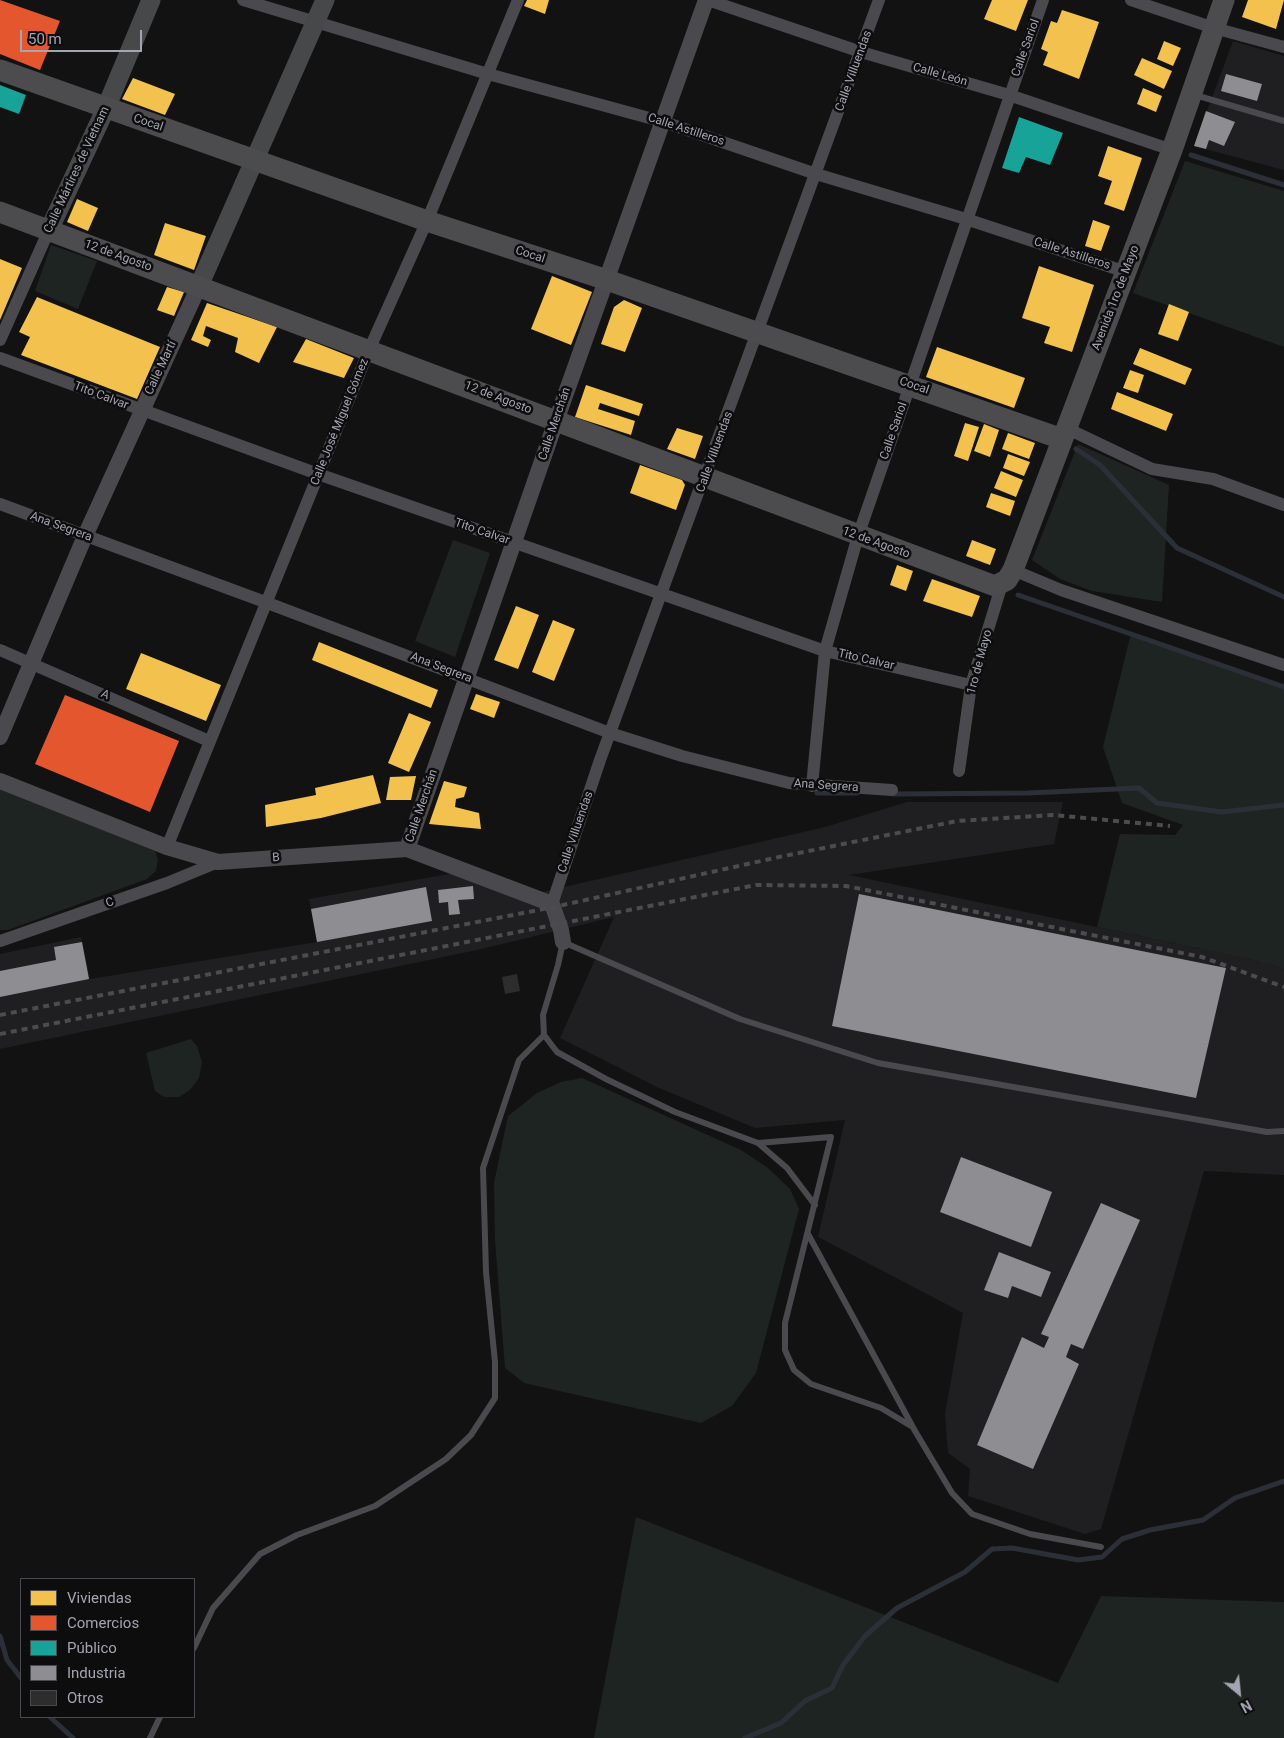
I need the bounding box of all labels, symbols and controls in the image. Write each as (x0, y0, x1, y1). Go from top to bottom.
street label: Calle Sariol (1009, 17, 1043, 79)
scale bar (22, 20, 145, 52)
street label: Calle Villuendas (833, 29, 875, 113)
text: 50 m (28, 30, 62, 48)
street label: Calle León (911, 60, 969, 90)
street label: Calle Mártires de Vietnam (41, 104, 113, 236)
street label: Cocal (131, 111, 165, 135)
street label: Calle Astilleros (646, 111, 726, 149)
street label: Calle Astilleros (1032, 235, 1112, 273)
street label: 12 de Agosto (82, 237, 154, 275)
street label: Cocal (513, 243, 547, 267)
street label: Avenida 1ro de Mayo (1089, 243, 1143, 353)
street label: Calle Martí (142, 339, 180, 397)
street label: Calle José Miguel Gómez (308, 357, 372, 487)
street label: Cocal (897, 374, 931, 398)
street label: Tito Calvar (72, 379, 130, 413)
street label: 12 de Agosto (462, 379, 534, 417)
street label: Calle Merchán (536, 386, 574, 462)
street label: Calle Sariol (877, 400, 911, 462)
street label: Calle Villuendas (694, 410, 736, 494)
street label: Ana Segrera (28, 509, 94, 545)
street label: Tito Calvar (453, 516, 511, 548)
street label: 12 de Agosto (840, 524, 912, 562)
street label: 1ro de Mayo (965, 628, 995, 696)
street label: Tito Calvar (836, 647, 896, 673)
street label: Ana Segrera (408, 650, 474, 686)
street label: A (98, 687, 112, 703)
street label: Calle Merchán (403, 768, 441, 844)
street label: Ana Segrera (793, 777, 859, 795)
street label: Calle Villuendas (555, 789, 597, 875)
street label: B (272, 851, 280, 865)
street label: C (104, 895, 116, 911)
legend (20, 1578, 195, 1718)
text: Viviendas (67, 1589, 132, 1607)
text: Comercios (67, 1614, 139, 1632)
text: Público (67, 1639, 117, 1657)
text: Industria (67, 1664, 126, 1682)
north arrow (1214, 1668, 1264, 1718)
text: Otros (67, 1689, 103, 1707)
text: N (1238, 1697, 1254, 1716)

